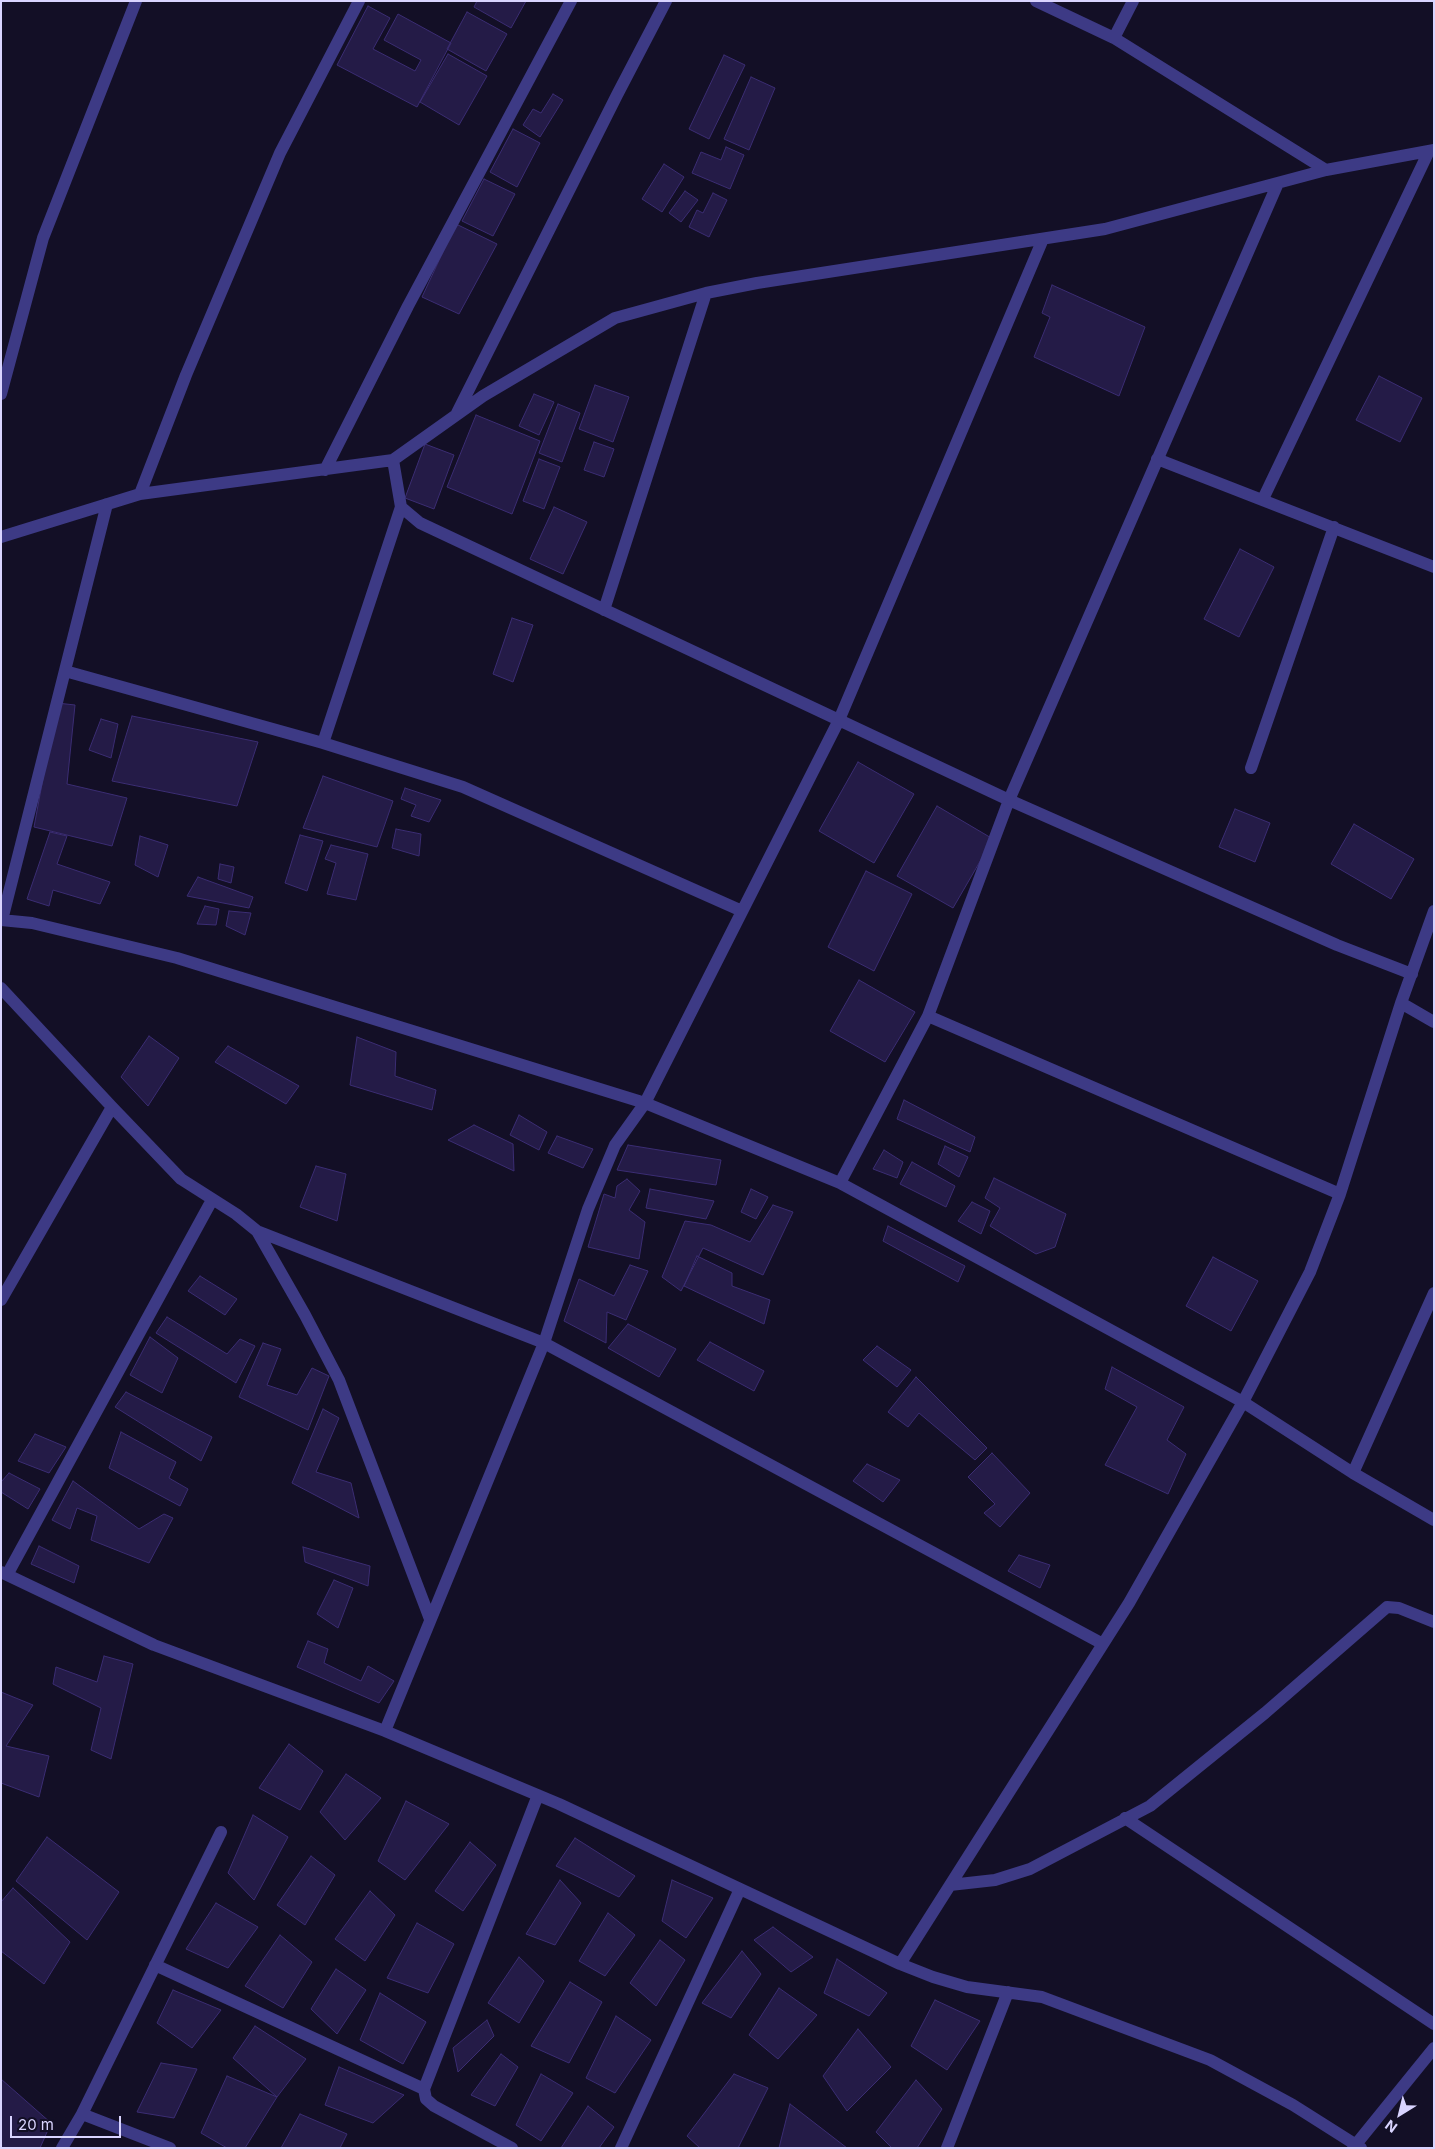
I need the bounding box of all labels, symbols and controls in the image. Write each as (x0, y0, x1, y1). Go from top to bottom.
north arrow (1375, 2089, 1425, 2139)
scale bar (12, 2106, 124, 2138)
text: 20 m (18, 2115, 54, 2134)
text: N (1382, 2117, 1400, 2137)

